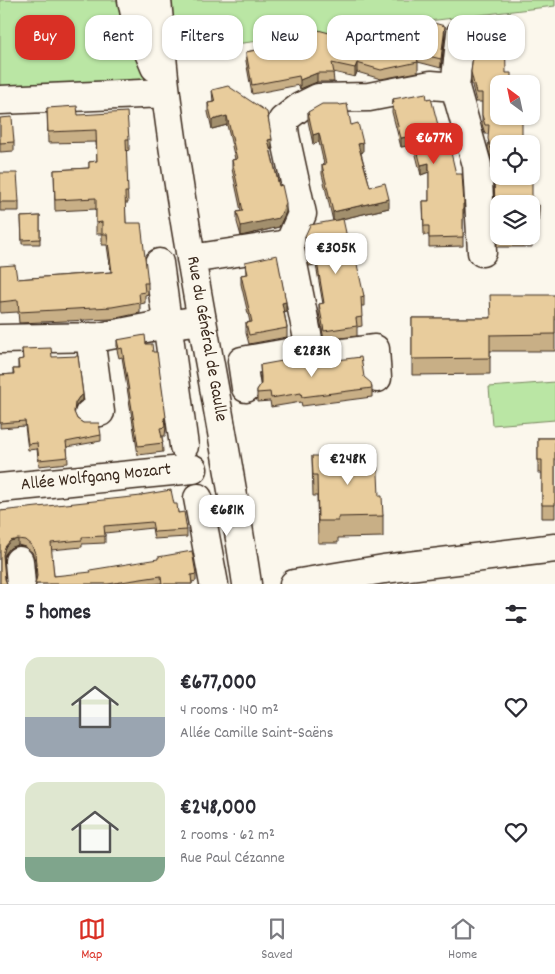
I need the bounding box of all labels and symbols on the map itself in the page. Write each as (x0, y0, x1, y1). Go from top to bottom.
north arrow (490, 75, 540, 125)
pin: €677K (399, 122, 469, 165)
pin: €305K (301, 232, 371, 275)
street label: Rue du Général de Gaulle (179, 254, 233, 424)
pin: €283K (277, 336, 347, 378)
pin: €248K (313, 444, 383, 486)
street label: Allée Wolfgang Mozart (20, 458, 173, 498)
pin: €681K (192, 494, 262, 537)

